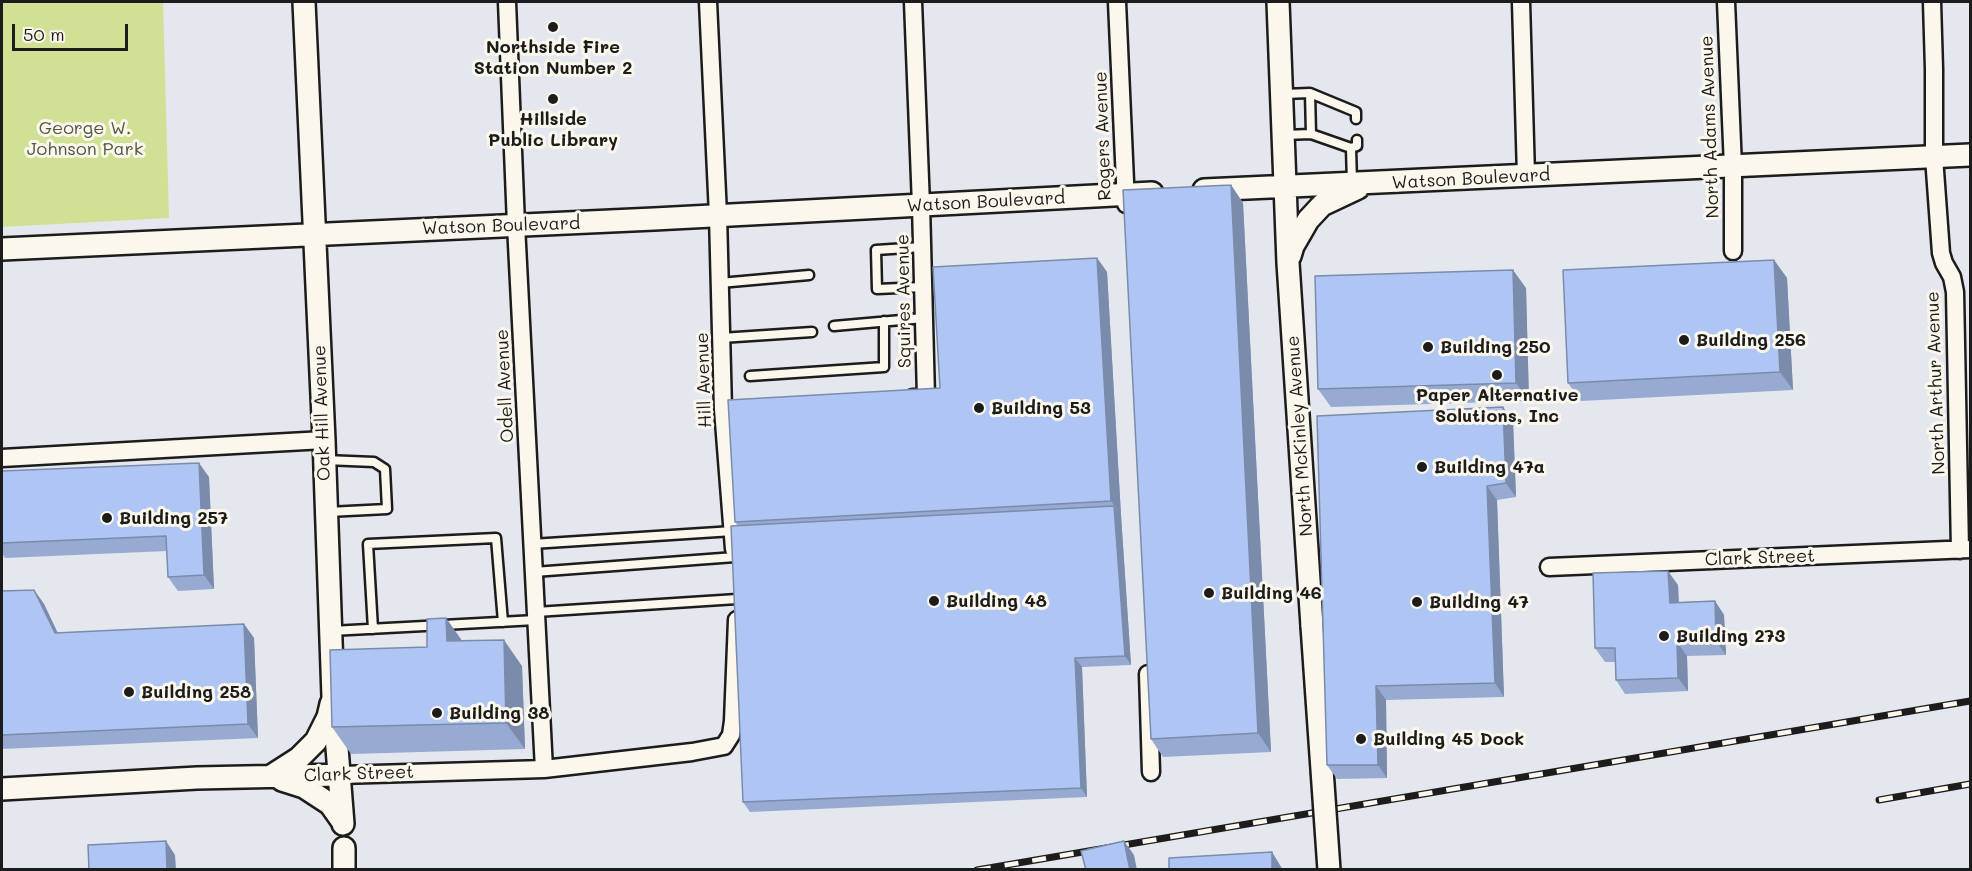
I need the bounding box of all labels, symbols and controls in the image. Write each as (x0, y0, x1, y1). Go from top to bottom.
scale bar (15, 12, 130, 50)
marker: Northside Fire Station Number 2 (546, 20, 560, 34)
text: 50 m (23, 22, 65, 46)
street label: North Adams Avenue (1696, 35, 1724, 219)
place label: Northside Fire Station Number 2 (474, 36, 632, 78)
street label: Rogers Avenue (1090, 71, 1116, 201)
marker: Hillside Public Library (546, 92, 560, 106)
place label: Hillside Public Library (488, 108, 618, 150)
park label: George W. Johnson Park (27, 117, 143, 160)
street label: Watson Boulevard (1391, 164, 1551, 194)
street label: Watson Boulevard (906, 187, 1066, 217)
street label: Watson Boulevard (421, 212, 581, 240)
street label: Squires Avenue (892, 234, 916, 368)
street label: North Arthur Avenue (1922, 291, 1950, 475)
street label: Odell Avenue (491, 329, 519, 443)
place label: Building 256 (1696, 329, 1806, 351)
street label: Hill Avenue (692, 332, 716, 428)
marker: Building 256 (1677, 333, 1691, 347)
street label: North McKinley Avenue (1282, 335, 1318, 537)
place label: Building 250 (1440, 336, 1551, 358)
marker: Building 250 (1421, 340, 1435, 354)
street label: Oak Hill Avenue (309, 345, 335, 481)
marker: Paper Alternative Solutions, Inc (1490, 368, 1504, 382)
place label: Paper Alternative Solutions, Inc (1416, 384, 1578, 426)
place label: Building 53 (991, 397, 1091, 419)
marker: Building 53 (972, 401, 986, 415)
place label: Building 47a (1434, 456, 1545, 478)
marker: Building 47a (1415, 460, 1429, 474)
place label: Building 257 (119, 507, 228, 529)
marker: Building 257 (100, 511, 114, 525)
street label: Clark Street (1705, 545, 1815, 571)
place label: Building 46 (1221, 582, 1322, 604)
marker: Building 46 (1202, 586, 1216, 600)
place label: Building 48 (946, 590, 1047, 612)
place label: Building 47 (1429, 591, 1529, 613)
marker: Building 48 (927, 594, 941, 608)
marker: Building 47 (1410, 595, 1424, 609)
place label: Building 273 (1676, 625, 1785, 647)
marker: Building 273 (1657, 629, 1671, 643)
place label: Building 258 (141, 681, 251, 703)
marker: Building 258 (122, 685, 136, 699)
place label: Building 38 (449, 702, 549, 724)
marker: Building 38 (430, 706, 444, 720)
place label: Building 45 Dock (1373, 728, 1524, 750)
marker: Building 45 Dock (1354, 732, 1368, 746)
street label: Clark Street (304, 761, 414, 787)

